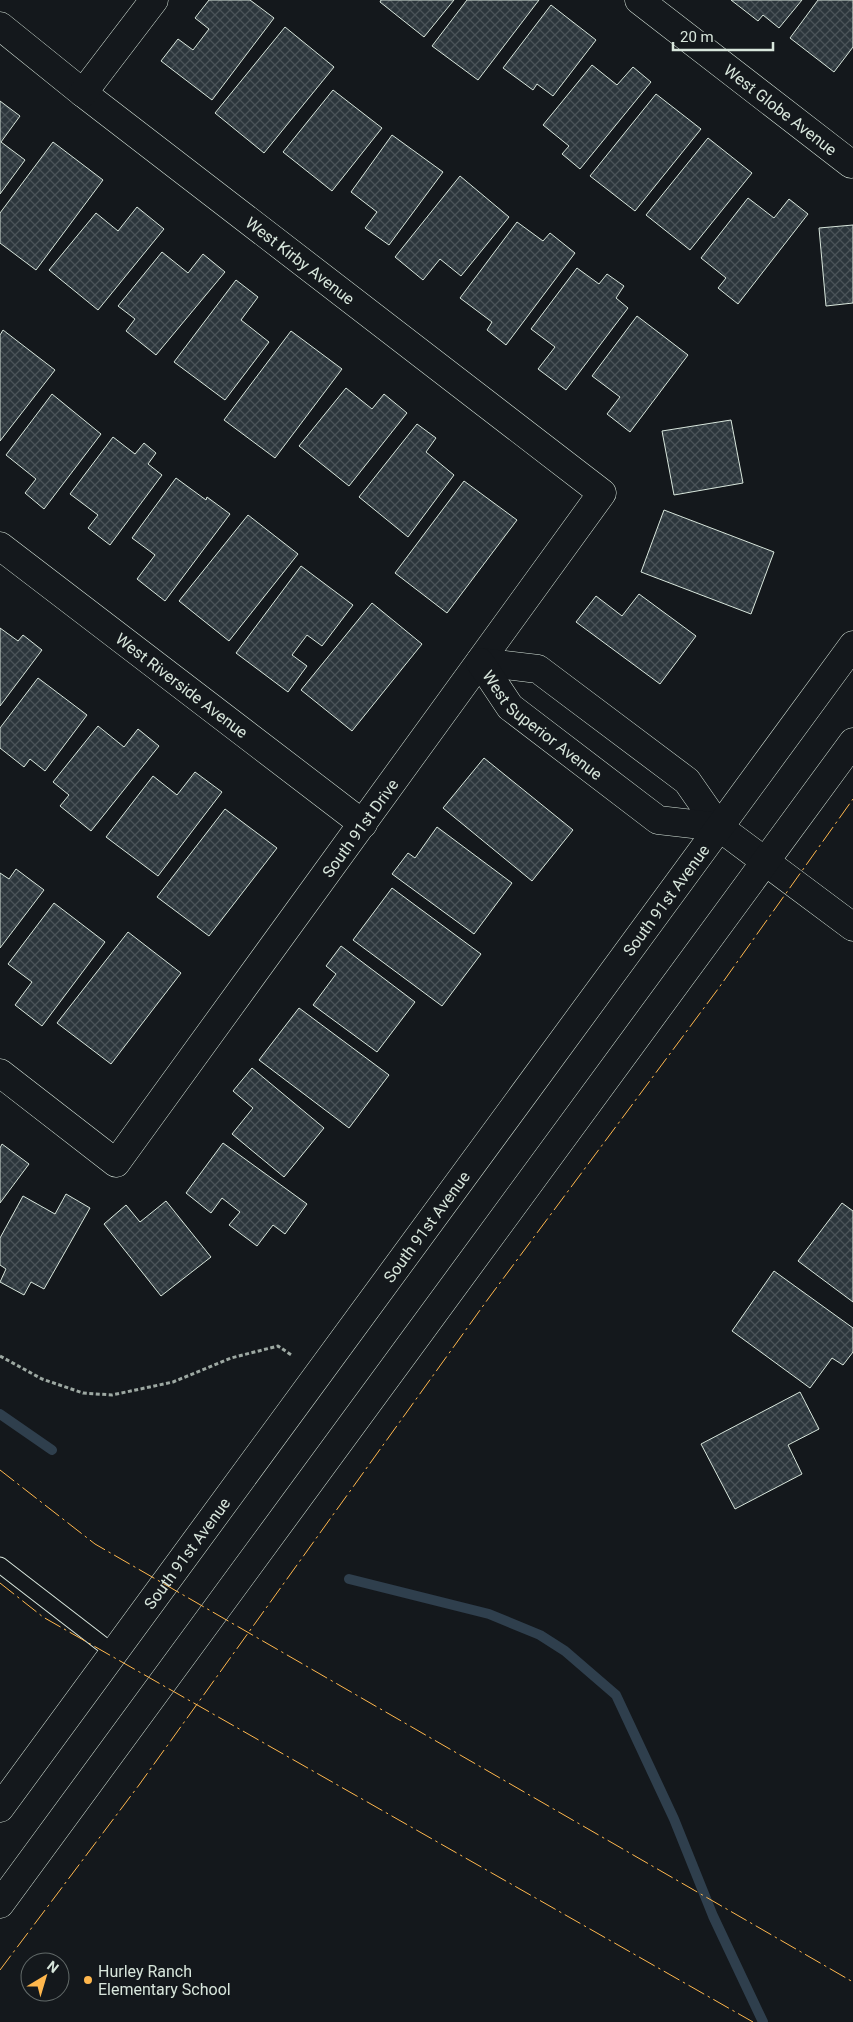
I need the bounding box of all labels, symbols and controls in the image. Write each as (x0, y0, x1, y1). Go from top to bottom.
scale bar (673, 20, 773, 52)
text: 20 m (680, 28, 714, 46)
street label: West Globe Avenue (720, 60, 841, 160)
street label: West Kirby Avenue (242, 213, 358, 309)
street label: West Riverside Avenue (112, 629, 251, 742)
street label: West Superior Avenue (478, 667, 606, 784)
street label: South 91st Drive (318, 775, 402, 881)
street label: South 91st Avenue (619, 841, 713, 960)
street label: South 91st Avenue (380, 1168, 474, 1286)
street label: South 91st Avenue (140, 1494, 234, 1613)
north arrow (20, 1952, 70, 2002)
text: N (44, 1957, 62, 1976)
place label: Hurley Ranch Elementary School (98, 1962, 231, 1999)
marker: Hurley Ranch Elementary School (82, 1974, 94, 1986)

